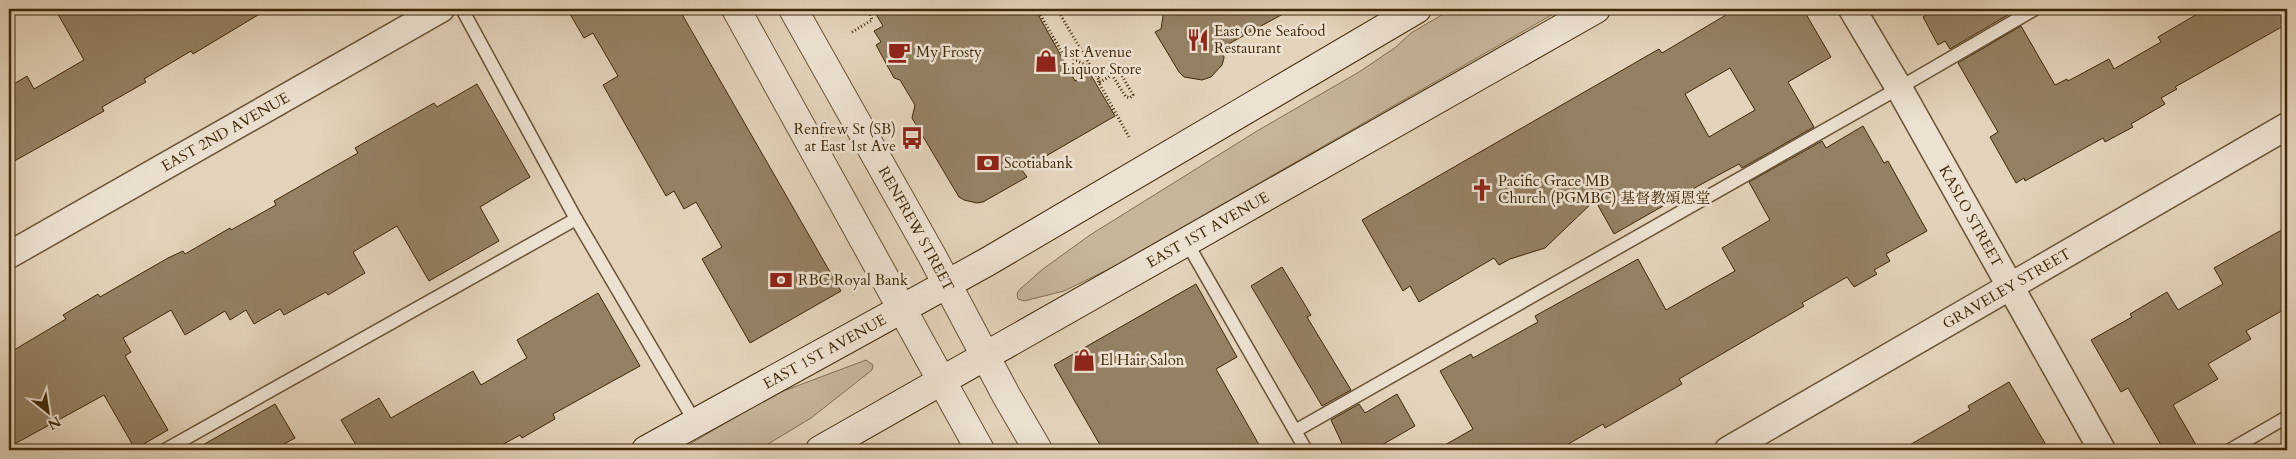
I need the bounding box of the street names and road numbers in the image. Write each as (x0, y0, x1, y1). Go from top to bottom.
street label: EAST 2ND AVENUE (158, 87, 293, 176)
street label: KASLO STREET (1934, 162, 2008, 271)
street label: RENFREW STREET (874, 163, 959, 295)
street label: EAST 1ST AVENUE (1143, 187, 1273, 272)
street label: GRAVELEY STREET (1939, 243, 2074, 334)
street label: EAST 1ST AVENUE (759, 309, 890, 394)

